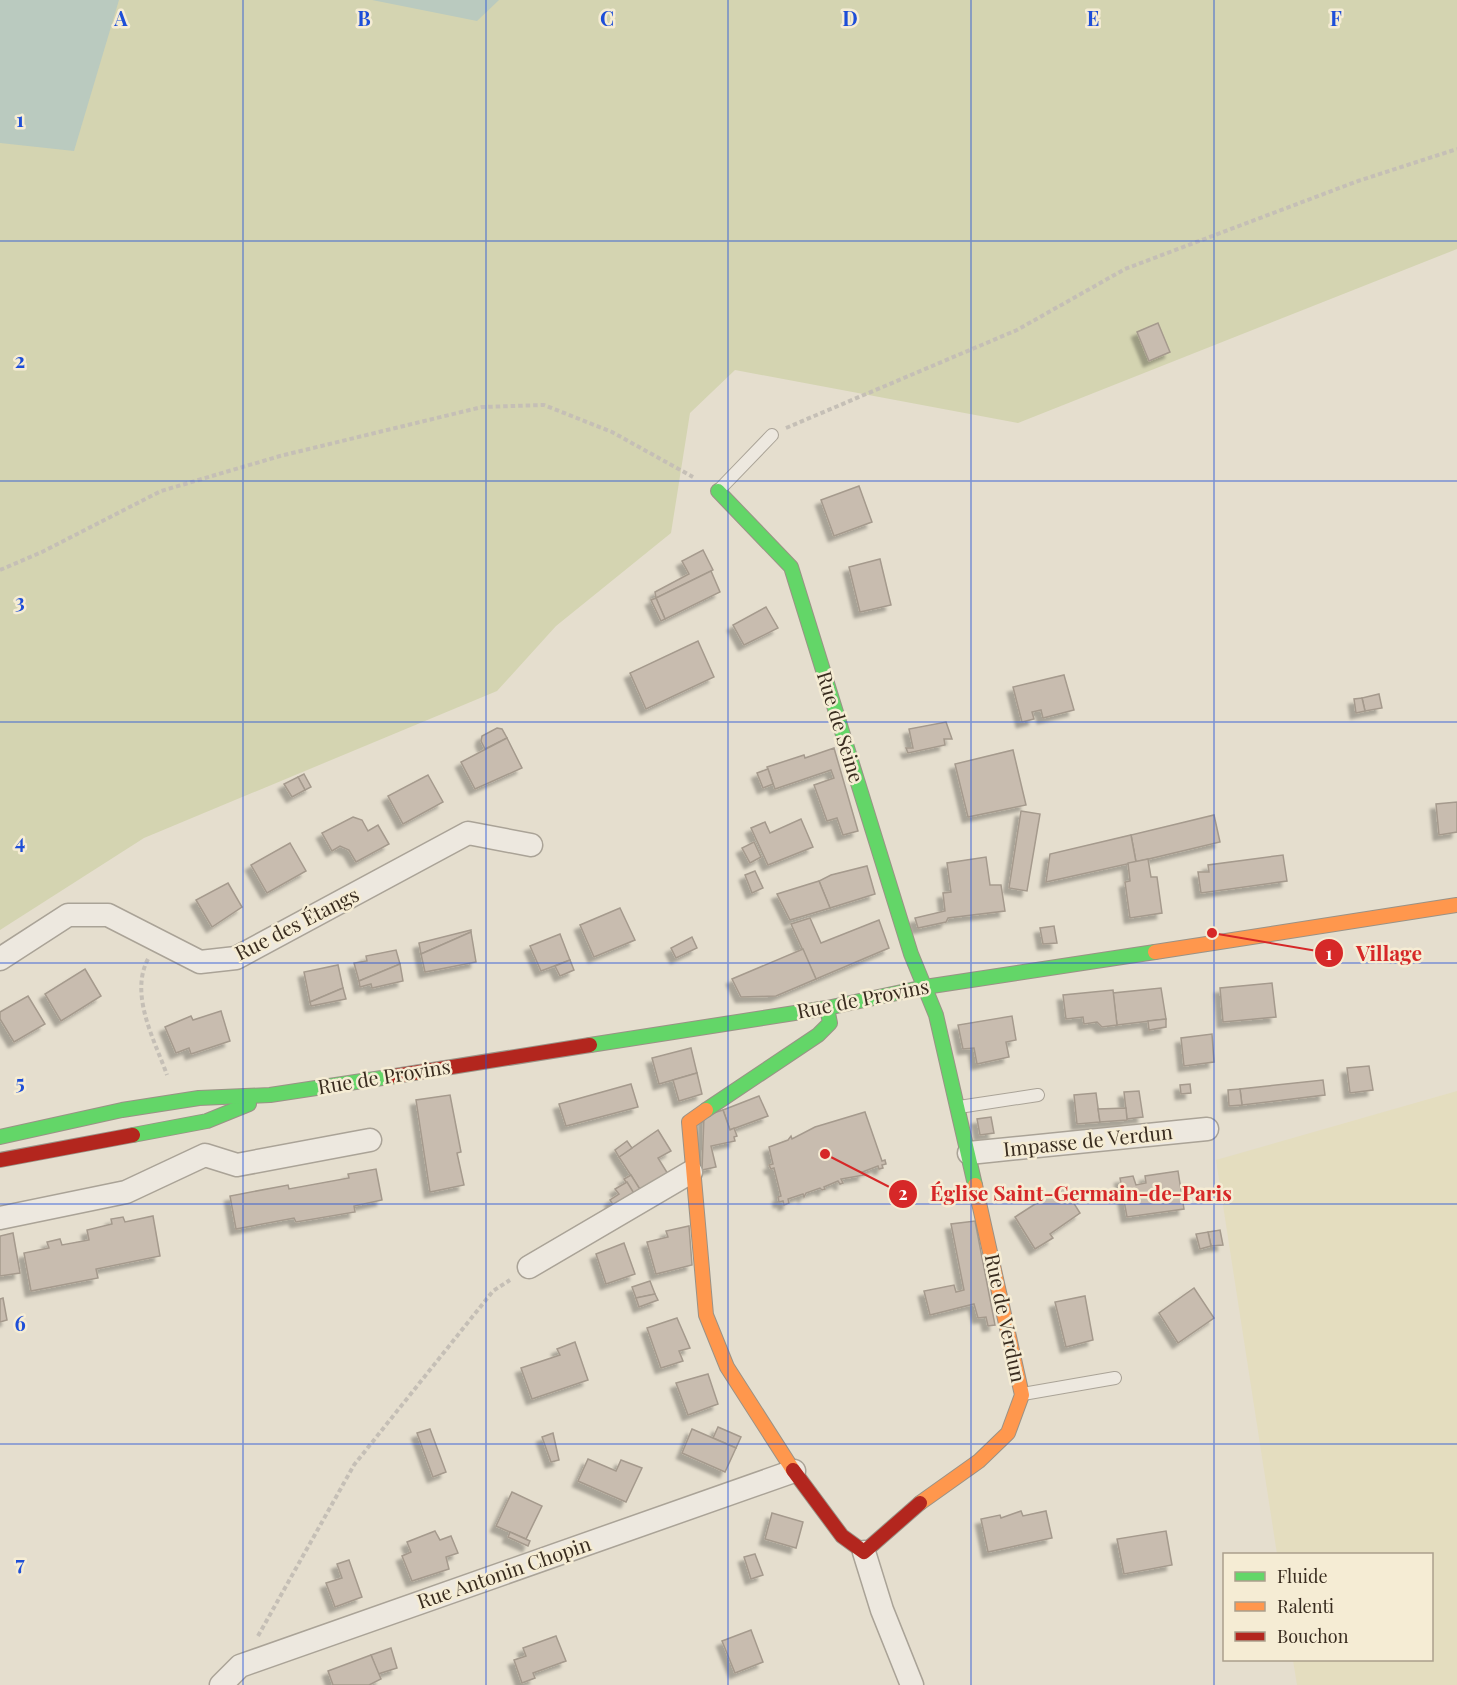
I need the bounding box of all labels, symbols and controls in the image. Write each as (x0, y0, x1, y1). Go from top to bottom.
text: A (113, 4, 128, 31)
text: B (357, 4, 371, 31)
text: C (600, 4, 614, 31)
text: D (842, 4, 858, 31)
text: E (1087, 4, 1099, 31)
text: F (1330, 4, 1342, 31)
text: 1 (16, 105, 24, 132)
text: 2 (15, 346, 25, 373)
text: 3 (15, 587, 25, 614)
street label: Rue de Seine (812, 668, 871, 786)
text: 4 (15, 827, 25, 854)
street label: Rue des Étangs (230, 880, 363, 965)
callout: Village (1314, 934, 1434, 973)
text: Village (1355, 938, 1422, 966)
text: 1 (1326, 941, 1333, 965)
street label: Rue de Provins (794, 971, 931, 1024)
street label: Rue de Provins (316, 1052, 452, 1099)
text: 5 (15, 1068, 25, 1095)
street label: Impasse de Verdun (1002, 1117, 1174, 1162)
callout: Église Saint-Germain-de-Paris (888, 1174, 1244, 1213)
text: Église Saint-Germain-de-Paris (930, 1178, 1232, 1206)
text: 2 (898, 1181, 908, 1205)
street label: Rue de Verdun (980, 1251, 1033, 1385)
text: 6 (14, 1309, 26, 1336)
street label: Rue Antonin Chopin (413, 1529, 594, 1614)
text: 7 (15, 1549, 25, 1576)
legend (1223, 1553, 1433, 1661)
text: Fluide (1277, 1564, 1328, 1588)
text: Ralenti (1277, 1594, 1334, 1618)
text: Bouchon (1277, 1624, 1349, 1648)

